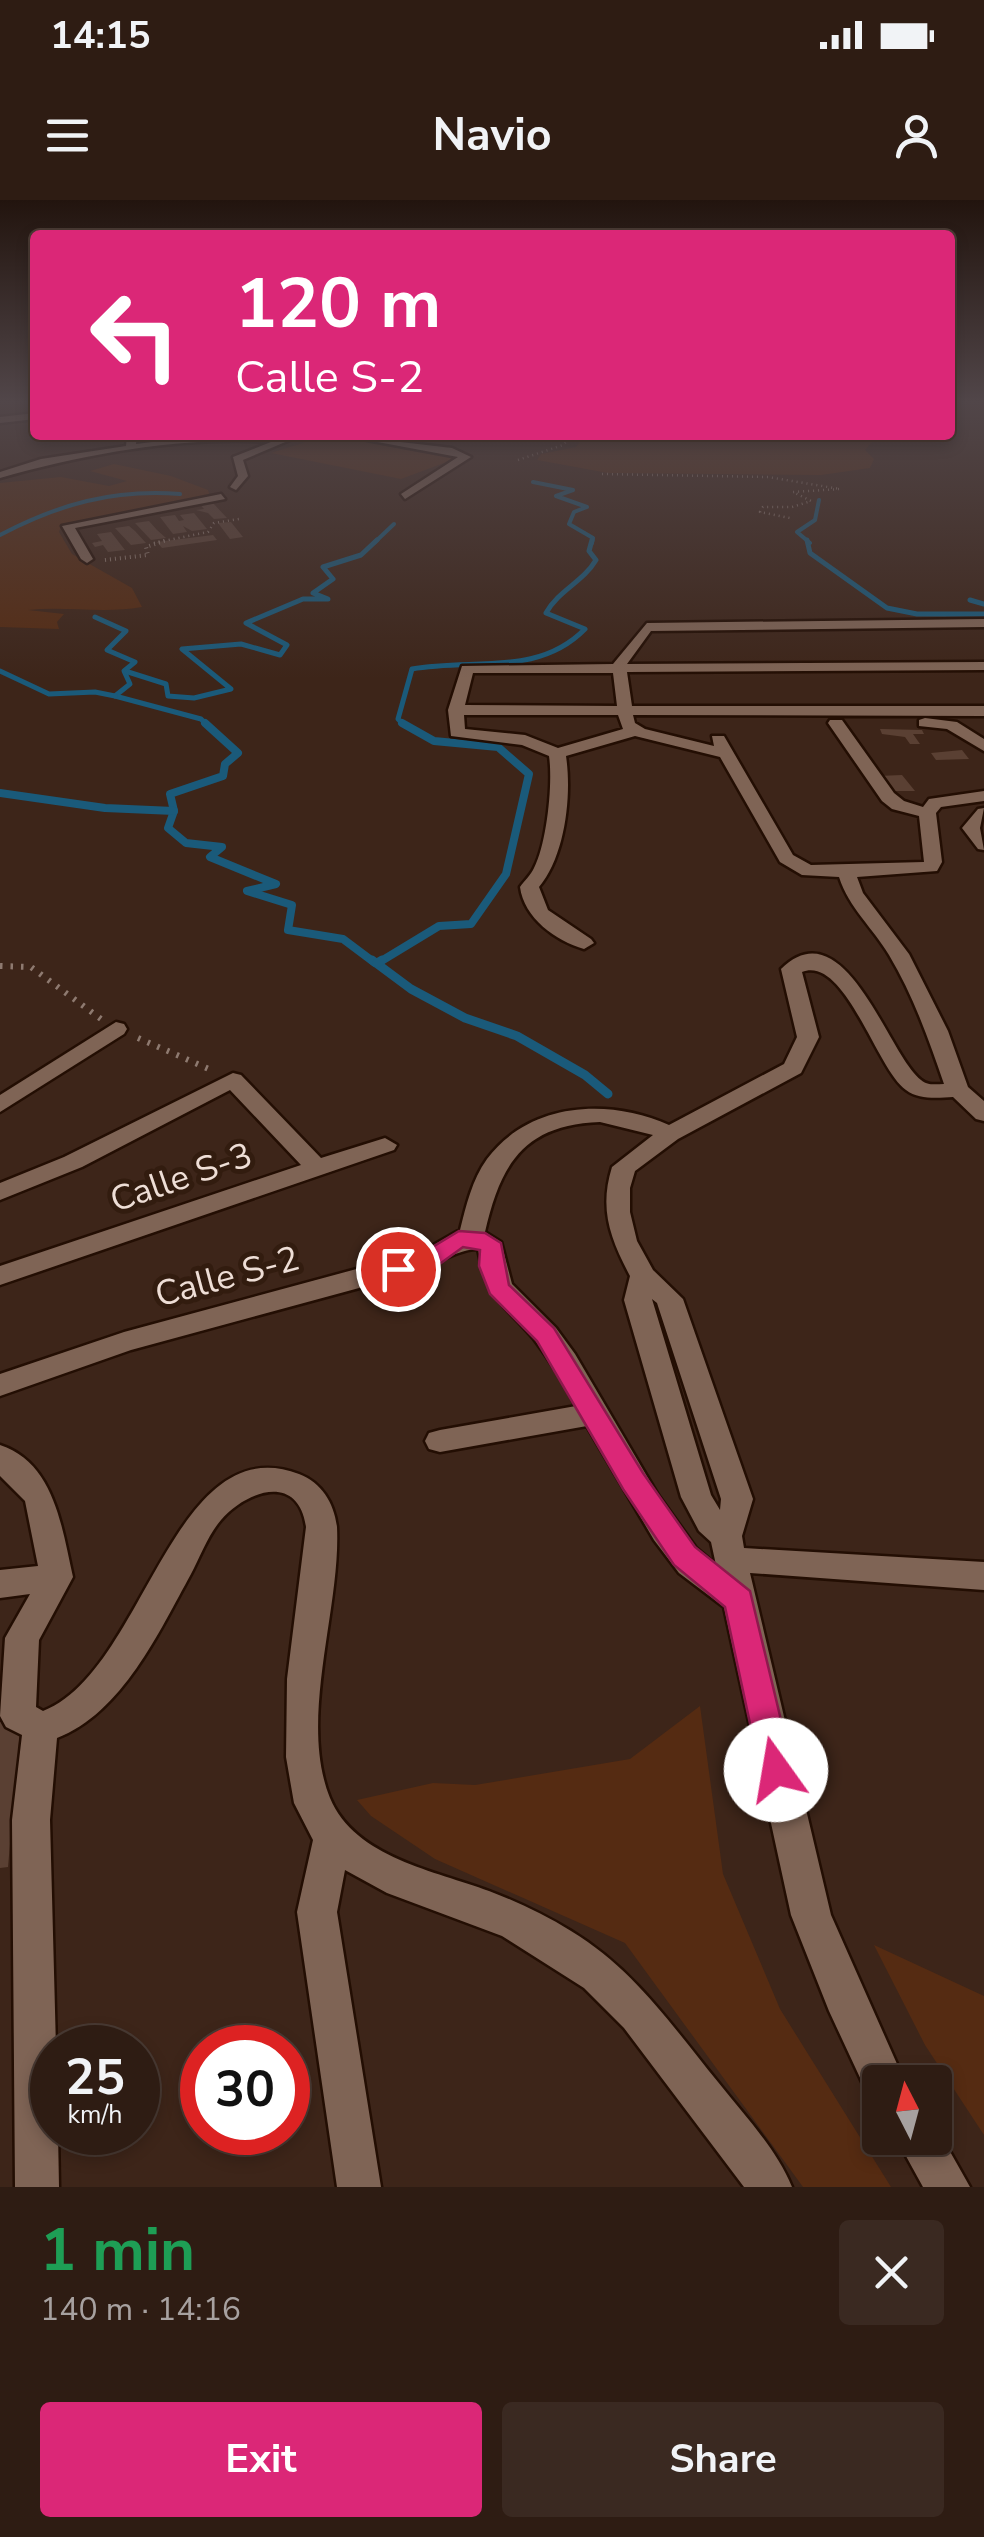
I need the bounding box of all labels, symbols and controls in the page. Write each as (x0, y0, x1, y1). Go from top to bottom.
text: 14:15 (50, 10, 151, 61)
text: Navio (432, 105, 552, 166)
icon: menu (40, 108, 95, 163)
icon: person (889, 108, 944, 163)
text: 120 m (235, 256, 441, 352)
icon: left (70, 270, 200, 400)
text: Calle S-2 (235, 347, 424, 408)
street label: Calle S-3 (104, 1131, 258, 1224)
pin (356, 1227, 441, 1312)
street label: Calle S-2 (150, 1235, 304, 1318)
icon: arrive (371, 1242, 426, 1297)
position arrow (724, 1718, 828, 1822)
speed limit sign: 30 (180, 2025, 310, 2155)
text: 25 (65, 2043, 125, 2112)
north arrow (862, 2065, 952, 2155)
map controls (862, 2065, 952, 2155)
text: km/h (67, 2098, 123, 2132)
text: 1 min (40, 2209, 195, 2291)
button: close (839, 2220, 944, 2325)
text: 140 m · 14:16 (40, 2288, 241, 2331)
button: Exit (40, 2402, 482, 2517)
button: Share (502, 2402, 944, 2517)

